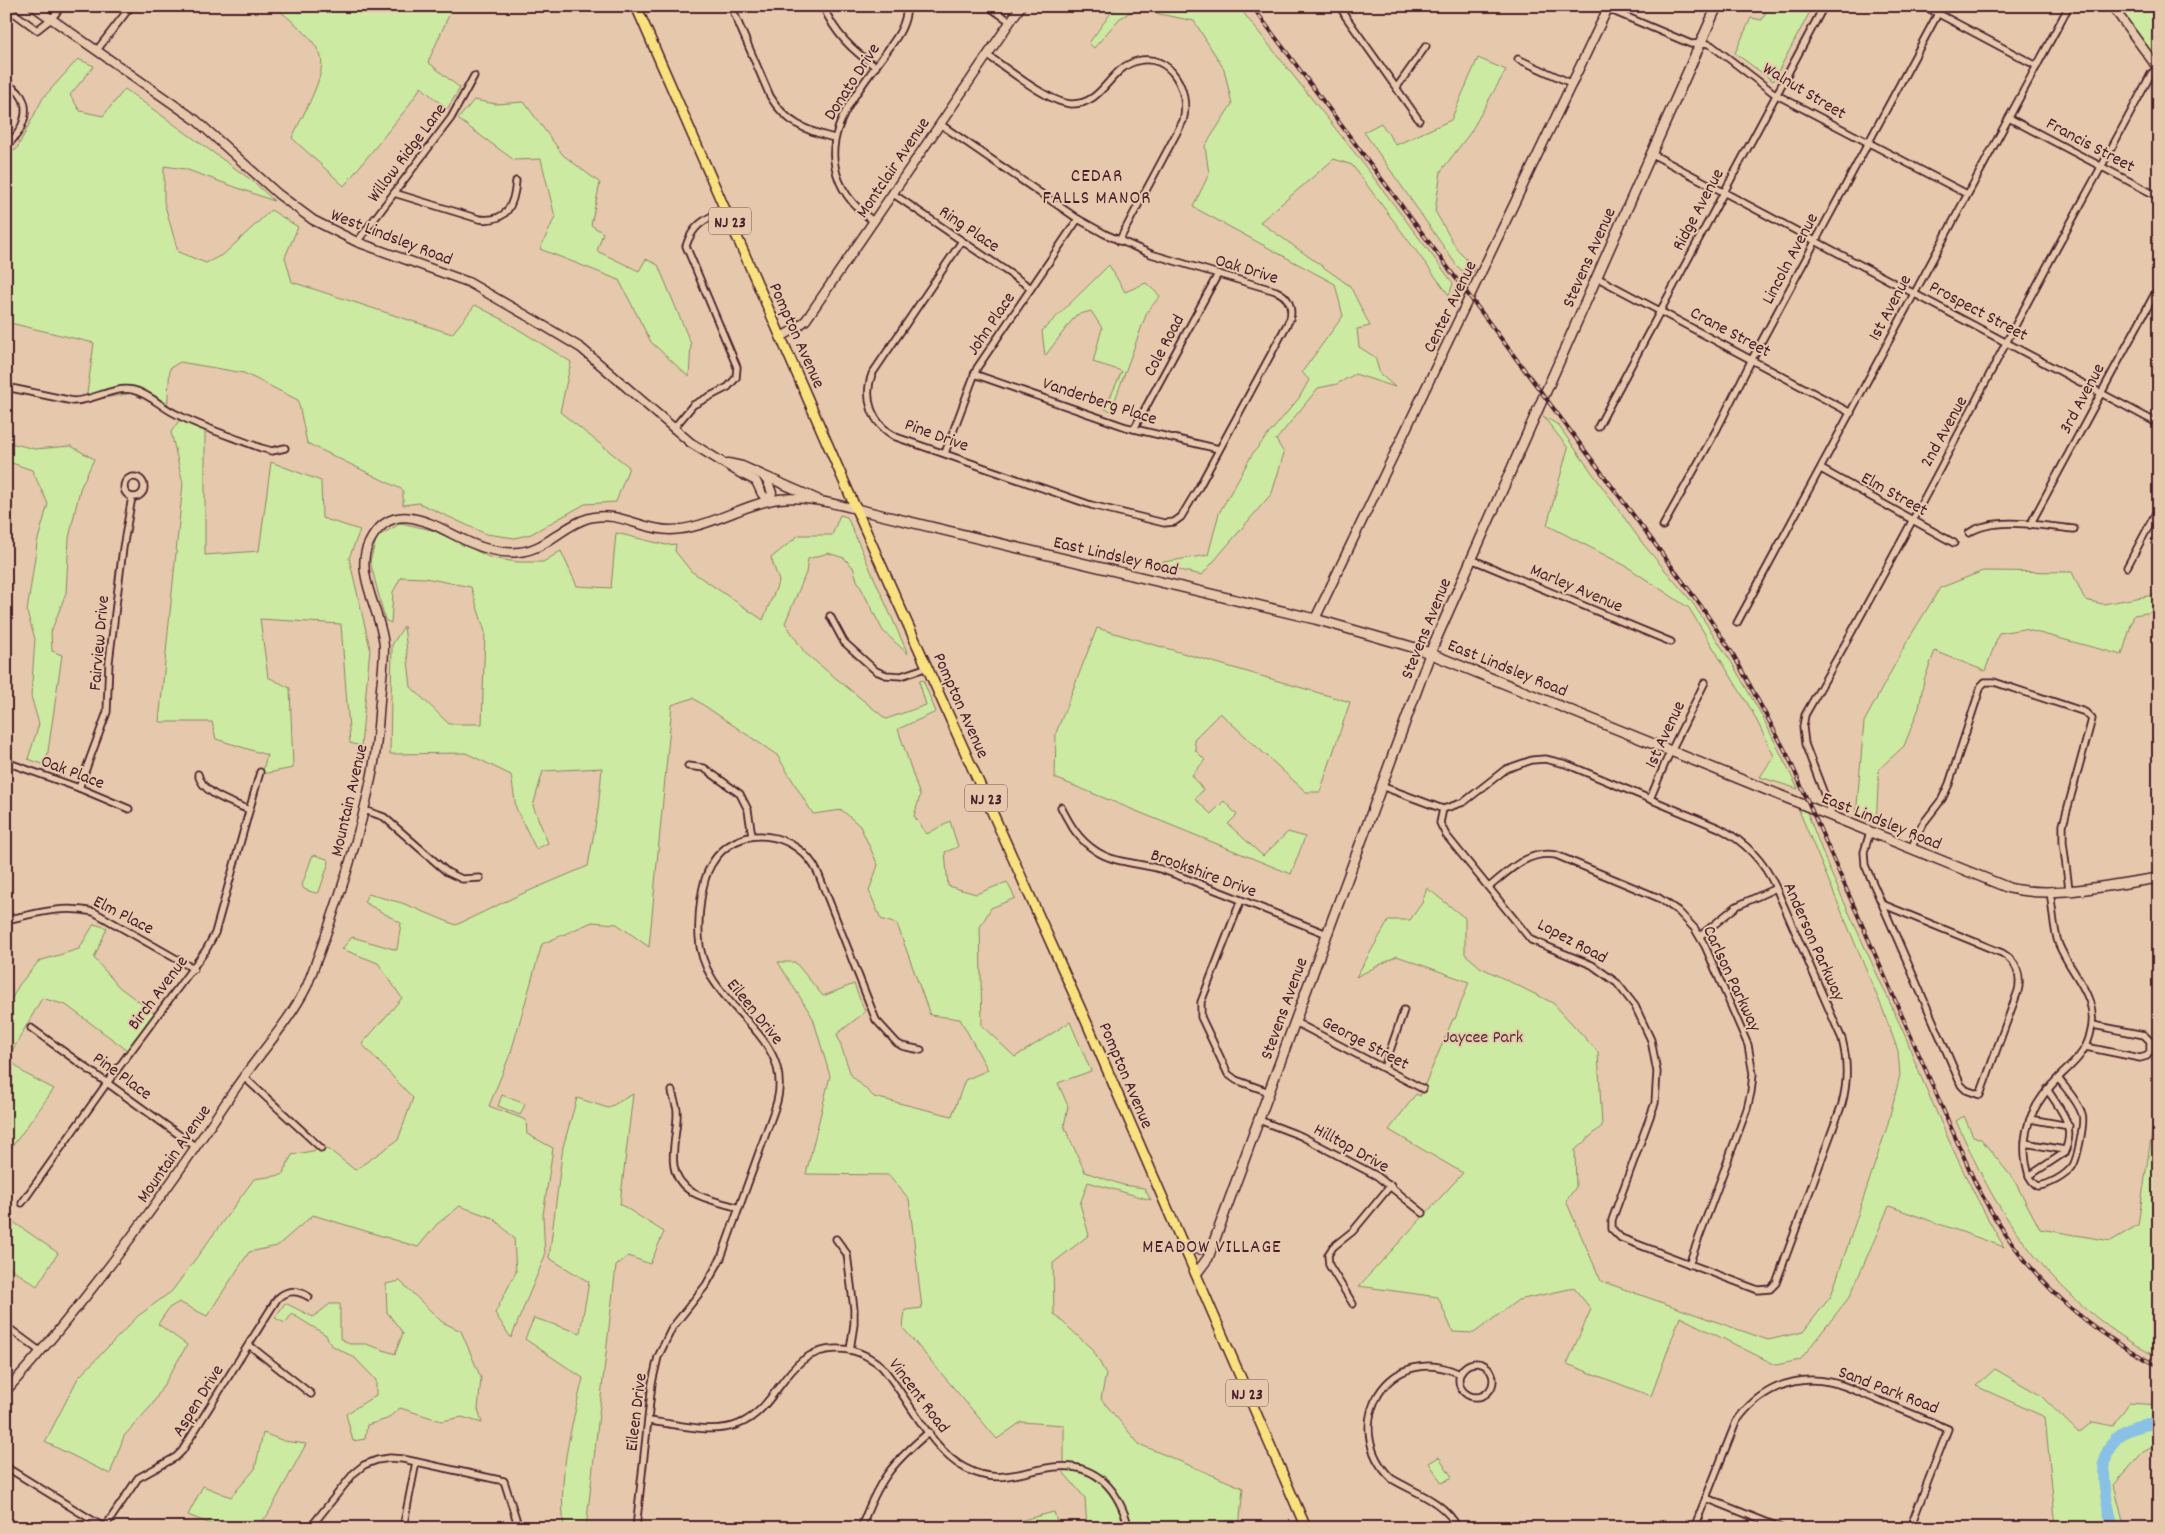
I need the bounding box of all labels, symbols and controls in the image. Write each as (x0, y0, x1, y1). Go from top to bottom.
street label: Donato Drive (819, 39, 887, 126)
street label: Walnut Street (1757, 57, 1851, 127)
street label: Willow Ridge Lane (362, 99, 454, 208)
street label: Francis Street (2041, 112, 2139, 180)
street label: Montclair Avenue (851, 113, 937, 224)
district label: CEDAR FALLS MANOR (1042, 164, 1152, 213)
street label: Ridge Avenue (1667, 165, 1731, 256)
street label: Ring Place (933, 201, 1004, 260)
street label: West Lindsley Road (326, 204, 456, 273)
street label: Stevens Avenue (1557, 204, 1624, 312)
road number: NJ 23 (709, 208, 751, 235)
street label: Lincoln Avenue (1757, 209, 1826, 309)
street label: Oak Drive (1212, 249, 1281, 292)
street label: Center Avenue (1418, 257, 1484, 357)
street label: 1st Avenue (1863, 271, 1919, 346)
street label: Prospect Street (1924, 276, 2032, 349)
street label: Pompton Avenue (761, 279, 830, 393)
street label: John Place (962, 288, 1022, 361)
street label: Crane Street (1685, 301, 1775, 365)
street label: Cole Road (1138, 311, 1192, 382)
street label: 3rd Avenue (2054, 359, 2112, 439)
street label: Vanderberg Place (1039, 372, 1160, 433)
street label: 2nd Avenue (1915, 392, 1975, 472)
street label: Pine Drive (901, 413, 972, 459)
street label: Elm Street (1856, 467, 1932, 524)
street label: East Lindsley Road (1051, 531, 1180, 584)
street label: Marley Avenue (1526, 559, 1626, 620)
street label: Stevens Avenue (1396, 574, 1459, 683)
street label: Fairview Drive (84, 594, 117, 692)
street label: East Lindsley Road (1443, 634, 1571, 705)
street label: Pompton Avenue (925, 649, 994, 763)
street label: 1st Avenue (1640, 697, 1693, 773)
street label: Mountain Avenue (325, 742, 376, 859)
street label: Oak Place (37, 750, 108, 797)
road number: NJ 23 (965, 784, 1007, 811)
street label: East Lindsley Road (1817, 787, 1945, 858)
street label: Brookshire Drive (1147, 844, 1260, 905)
street label: Anderson Parkway (1775, 879, 1850, 1006)
street label: Elm Place (88, 890, 158, 942)
street label: Lopez Road (1532, 913, 1611, 971)
street label: Carlson Parkway (1695, 922, 1767, 1037)
street label: Birch Avenue (123, 951, 195, 1036)
street label: Stevens Avenue (1255, 954, 1315, 1063)
street label: Eileen Drive (720, 974, 789, 1051)
street label: George Street (1317, 1011, 1413, 1078)
street label: Pompton Avenue (1091, 1019, 1158, 1133)
park label: Jaycee Park (1443, 1026, 1523, 1051)
street label: Pine Place (87, 1047, 156, 1107)
street label: Mountain Avenue (132, 1100, 218, 1209)
street label: Hilltop Drive (1308, 1118, 1393, 1180)
district label: MEADOW VILLAGE (1142, 1235, 1282, 1262)
street label: Vincent Road (881, 1354, 955, 1439)
street label: Aspen Drive (167, 1360, 231, 1442)
street label: Sand Park Road (1834, 1361, 1942, 1422)
street label: Eileen Drive (620, 1372, 655, 1453)
road number: NJ 23 (1226, 1380, 1268, 1406)

